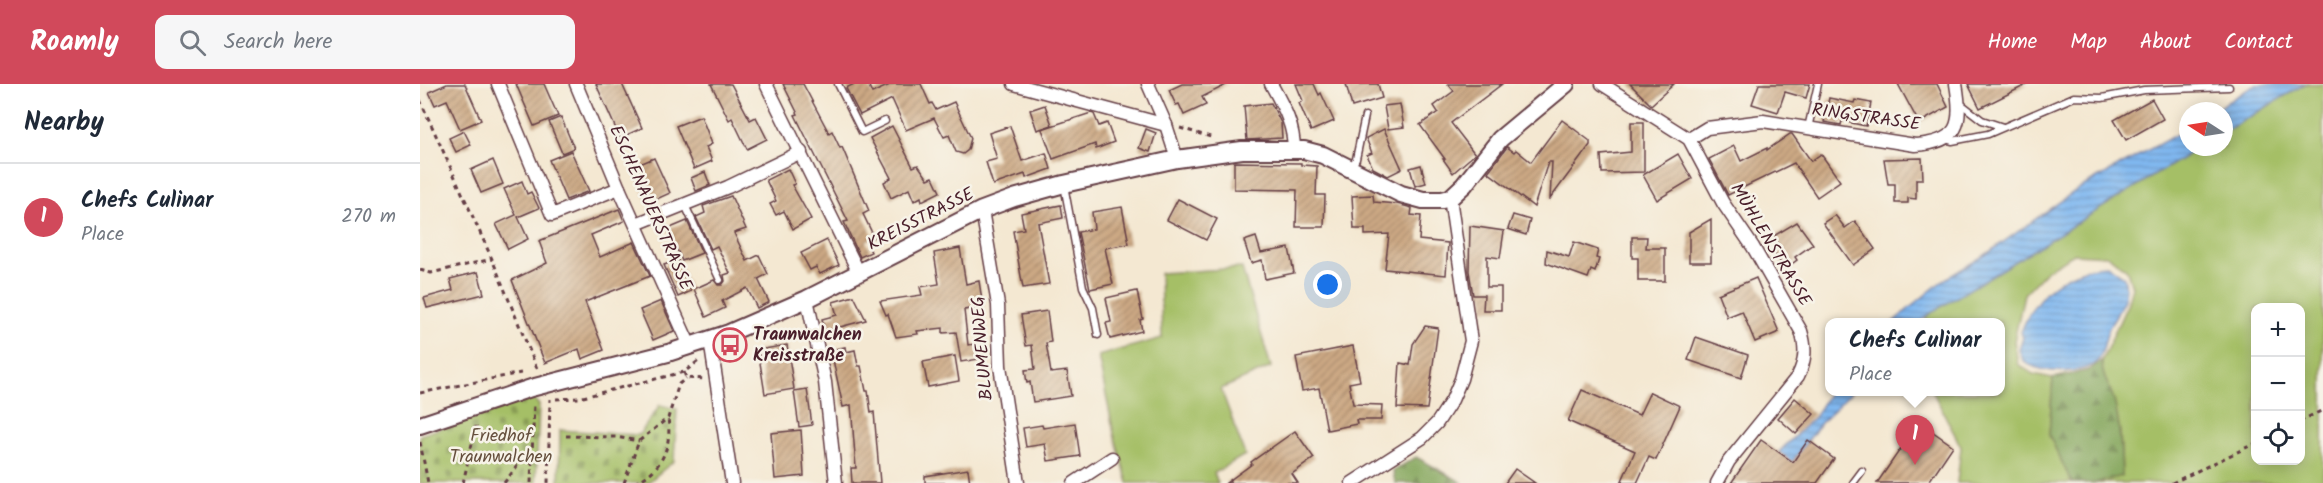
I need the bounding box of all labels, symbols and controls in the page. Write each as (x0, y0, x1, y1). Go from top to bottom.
search box (155, 15, 575, 69)
text: Roamly (30, 20, 119, 65)
text: Search here (224, 25, 332, 60)
icon: search (176, 26, 209, 59)
text: Home (1988, 26, 2037, 59)
text: Map (2070, 26, 2107, 59)
text: About (2140, 26, 2191, 59)
text: Contact (2224, 26, 2293, 59)
street label: RINGSTRASSE (1810, 96, 1923, 140)
text: Nearby (24, 102, 104, 144)
north arrow (2179, 102, 2233, 156)
street label: ESCHENAUERSTRASSE (600, 120, 700, 296)
street label: MÜHLENSTRASSE (1722, 178, 1819, 313)
street label: KREISSTRASSE (862, 180, 980, 260)
text: Chefs Culinar (81, 184, 213, 219)
text: 1 (40, 201, 47, 233)
text: 270 m (341, 201, 396, 233)
text: Place (81, 219, 124, 251)
your location (1313, 270, 1342, 299)
street label: BLUMENWEG (964, 295, 1002, 401)
map controls (2251, 303, 2305, 465)
button: + (2251, 303, 2305, 357)
popup (1825, 318, 2005, 396)
place label: Traunwalchen Kreisstraße (753, 321, 862, 371)
text: Chefs Culinar (1849, 324, 1981, 359)
bus stop icon: Traunwalchen Kreisstraße (712, 327, 748, 363)
button: − (2251, 357, 2305, 411)
text: Place (1849, 359, 1892, 391)
button: locate (2251, 411, 2305, 465)
pin: 1 (1896, 416, 1934, 465)
park label: Friedhof Traunwalchen (450, 422, 552, 472)

